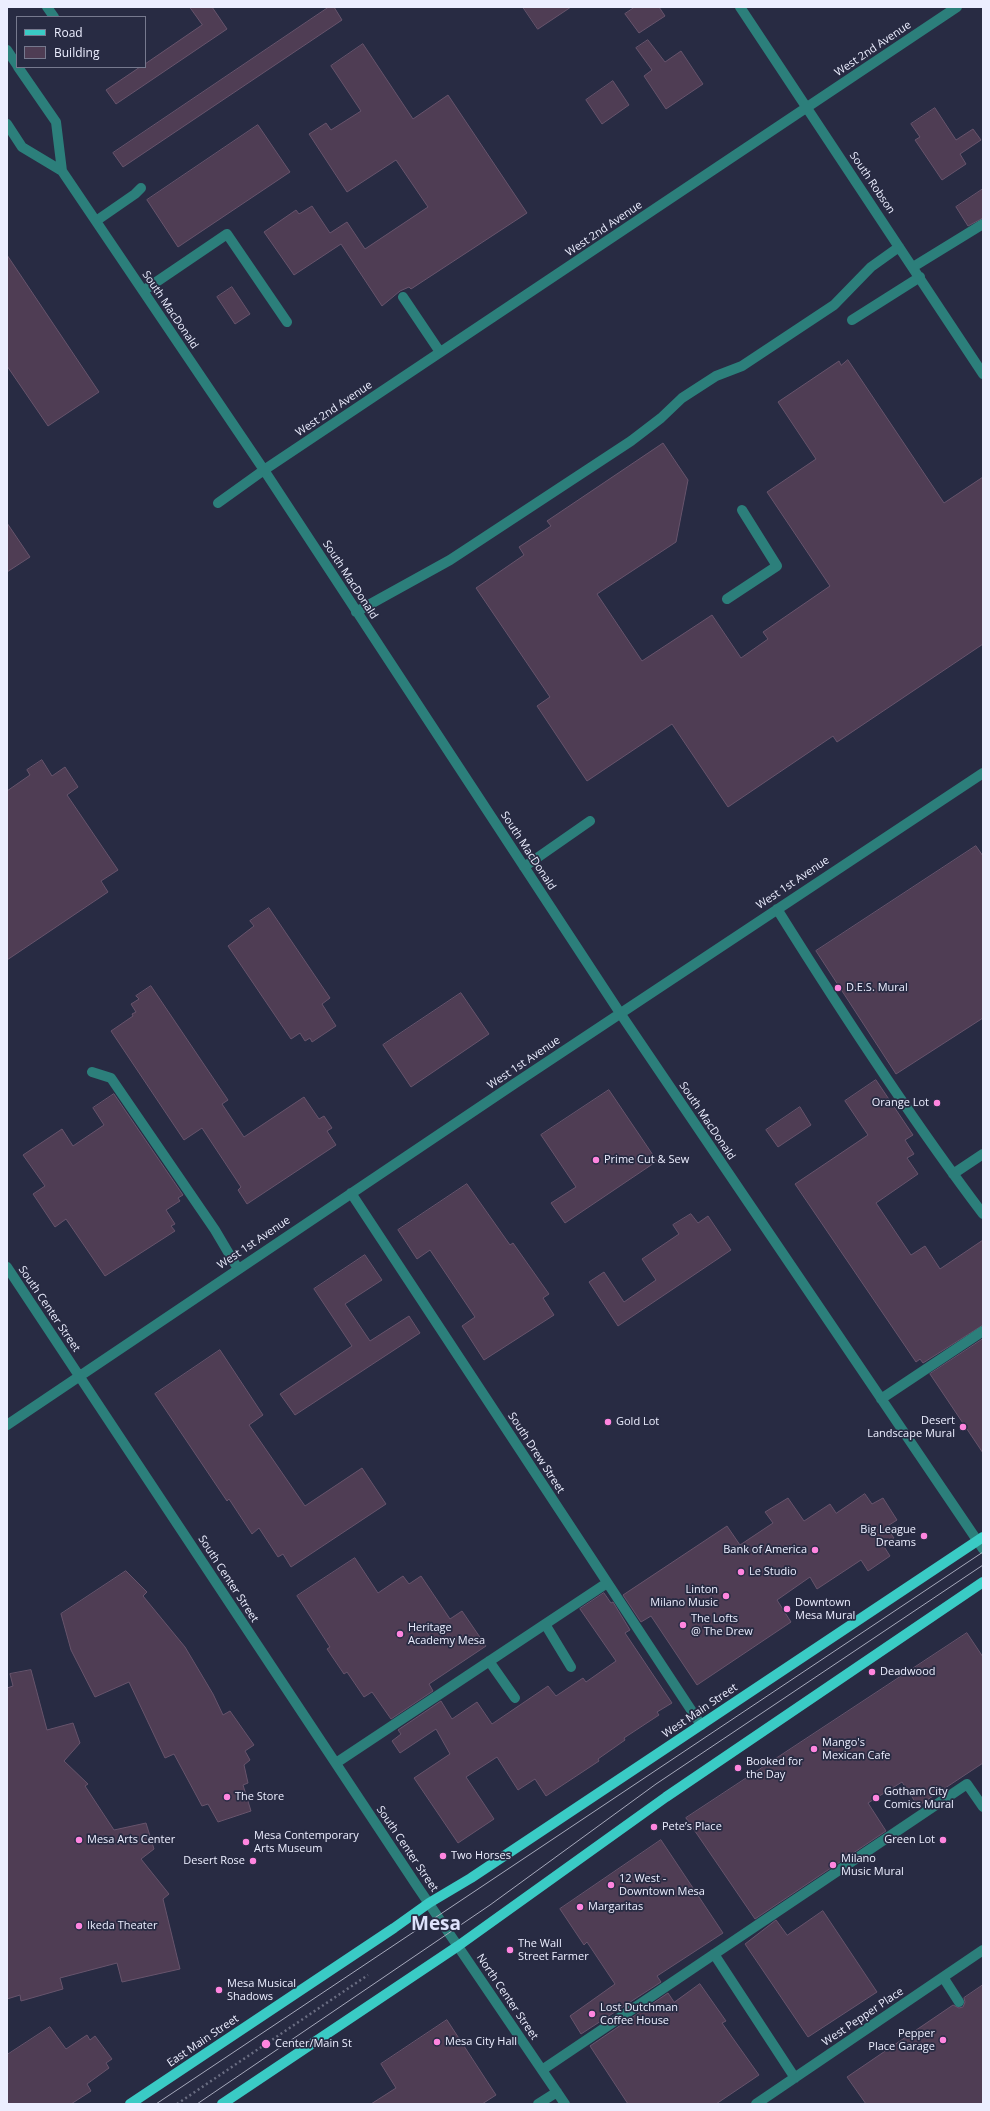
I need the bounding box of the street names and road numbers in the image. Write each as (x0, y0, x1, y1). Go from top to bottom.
street label: West 2nd Avenue (832, 19, 914, 79)
street label: South Robson (846, 150, 898, 216)
street label: West 2nd Avenue (563, 199, 645, 259)
street label: South MacDonald (139, 269, 201, 351)
street label: West 2nd Avenue (293, 379, 375, 439)
street label: South MacDonald (320, 538, 380, 622)
street label: South MacDonald (498, 809, 558, 893)
street label: West 1st Avenue (754, 854, 832, 912)
street label: West 1st Avenue (485, 1034, 563, 1092)
street label: South MacDonald (676, 1080, 738, 1162)
street label: West 1st Avenue (215, 1214, 293, 1272)
street label: South Center Street (15, 1263, 83, 1355)
street label: South Drew Street (505, 1410, 567, 1496)
street label: South Center Street (195, 1533, 261, 1625)
street label: West Main Street (660, 1681, 740, 1741)
street label: South Center Street (373, 1803, 441, 1895)
street label: North Center Street (473, 1951, 541, 2043)
street label: West Pepper Place (820, 1985, 906, 2049)
street label: East Main Street (165, 2012, 241, 2070)

